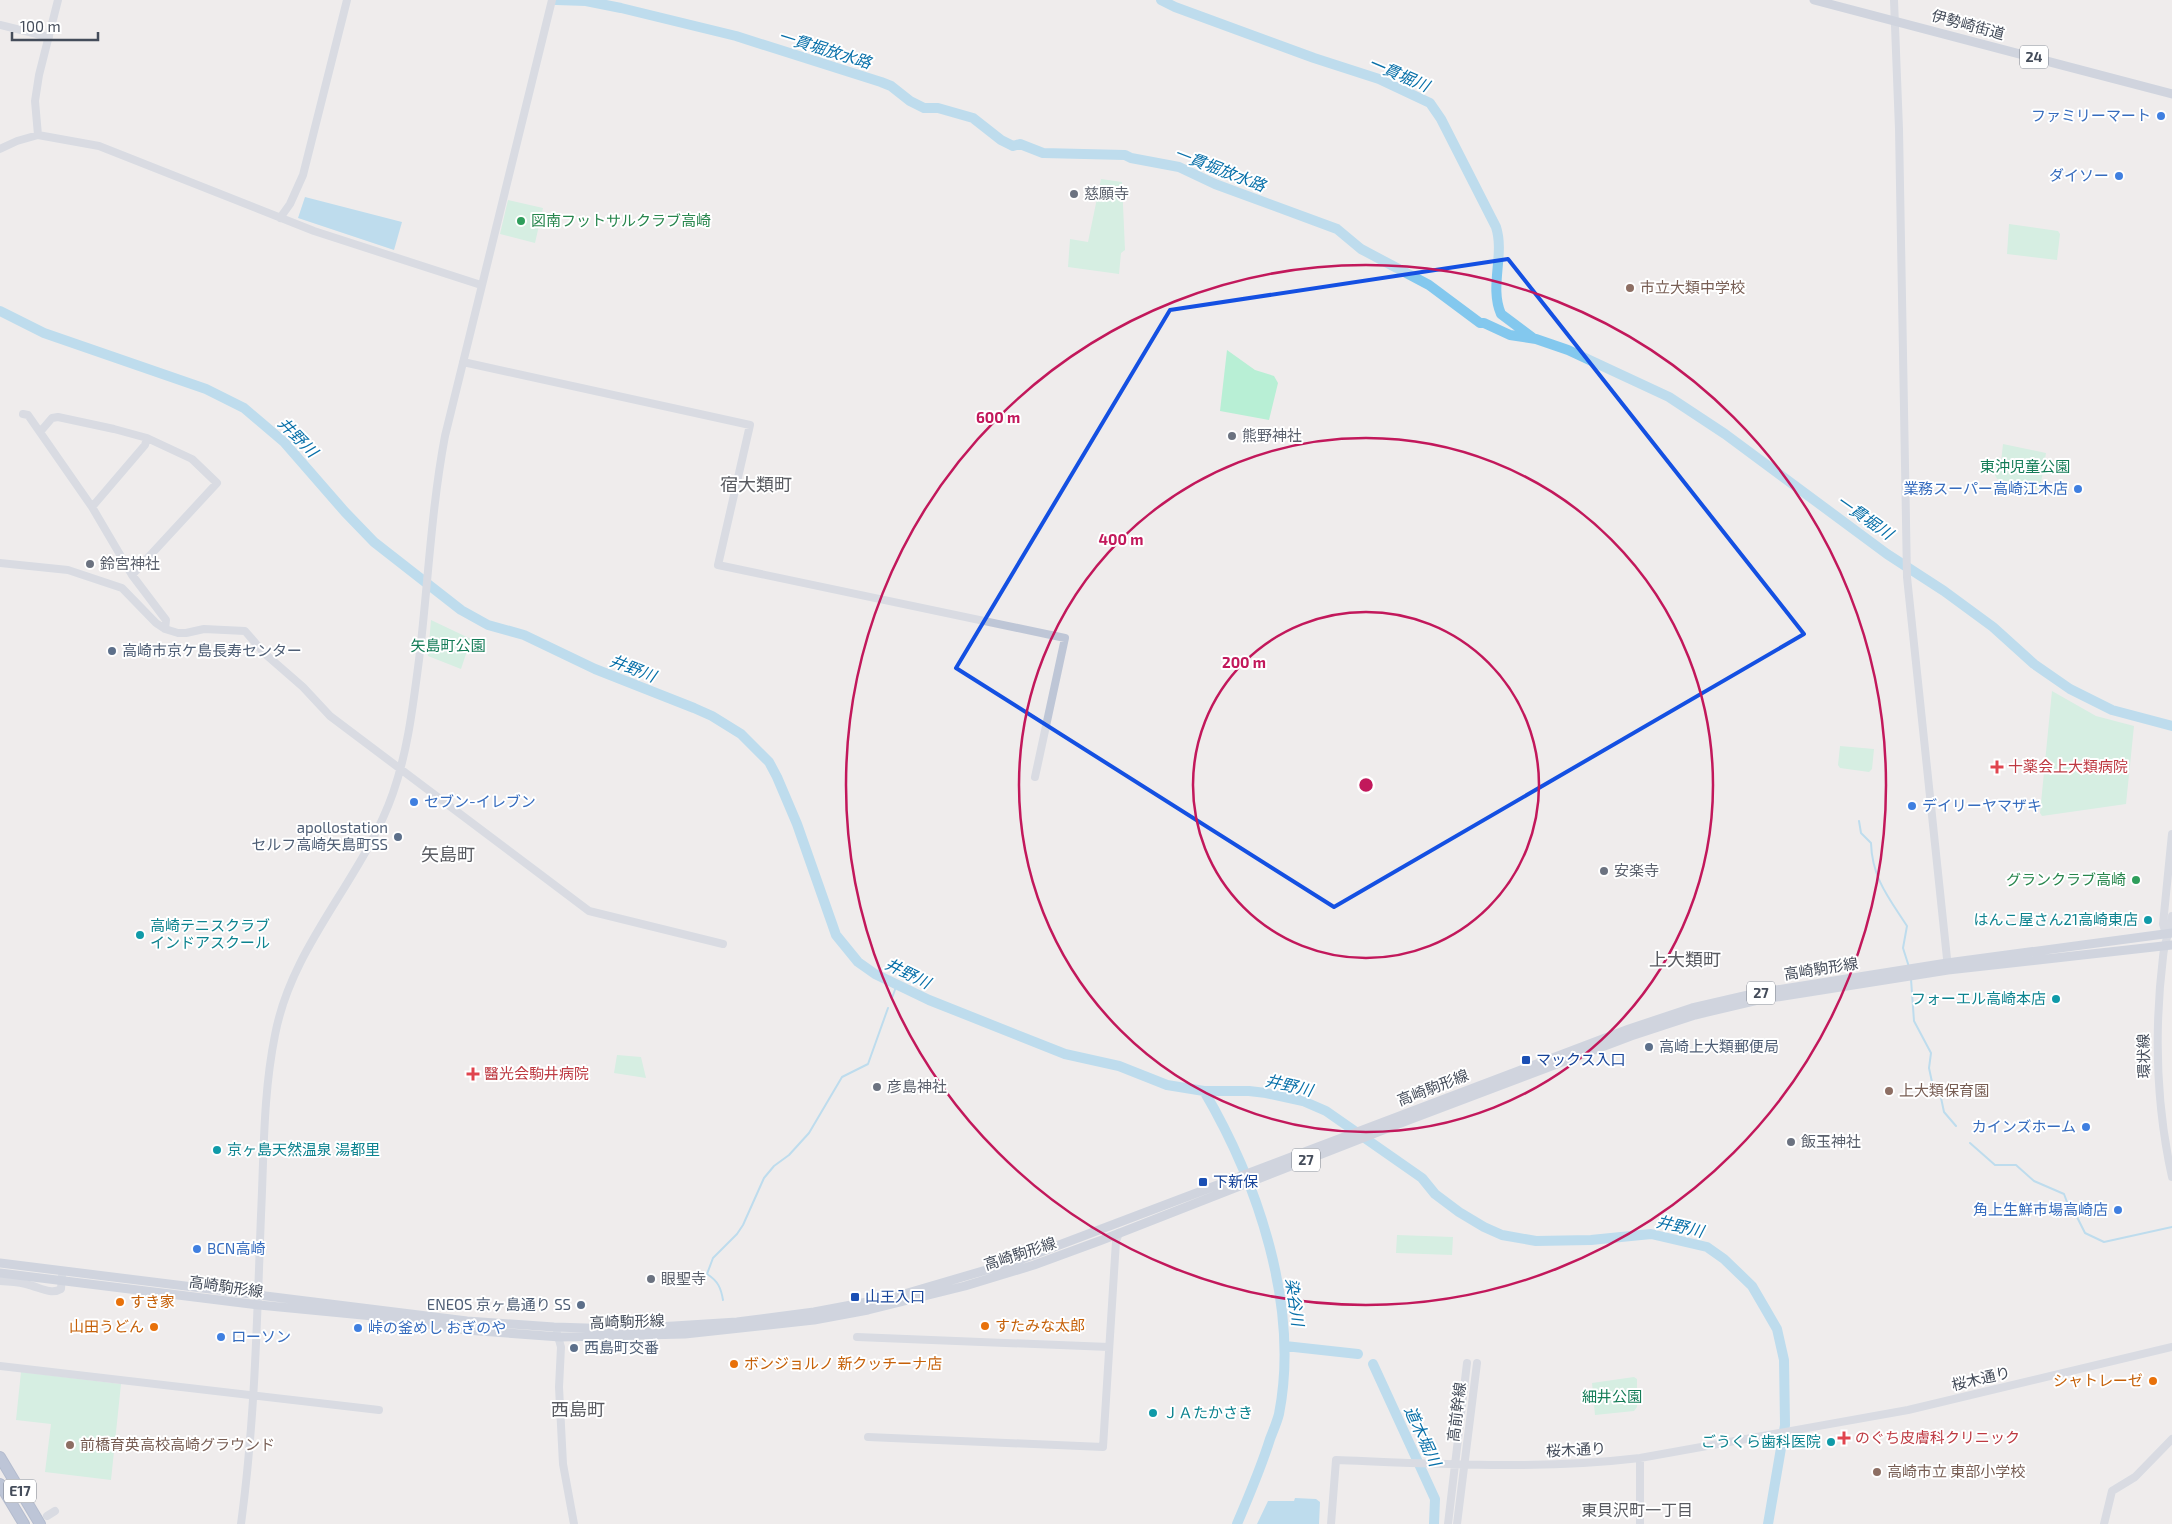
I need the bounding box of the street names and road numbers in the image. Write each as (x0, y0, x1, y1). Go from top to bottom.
street label: 伊勢崎街道 (1930, 6, 2007, 42)
road number: 24 (2020, 46, 2048, 68)
street label: 高崎駒形線 (1782, 953, 1859, 983)
road number: 27 (1747, 981, 1775, 1004)
street label: 環状線 (2134, 1033, 2152, 1079)
street label: 高崎駒形線 (1394, 1065, 1471, 1109)
road number: 27 (1292, 1148, 1320, 1172)
street label: 高崎駒形線 (981, 1233, 1058, 1273)
street label: 高崎駒形線 (188, 1272, 265, 1300)
street label: 高崎駒形線 (589, 1311, 665, 1331)
street label: 桜木通り (1950, 1363, 2012, 1394)
street label: 高前幹線 (1443, 1381, 1469, 1443)
street label: 桜木通り (1546, 1438, 1606, 1460)
road number: E17 (4, 1480, 36, 1502)

